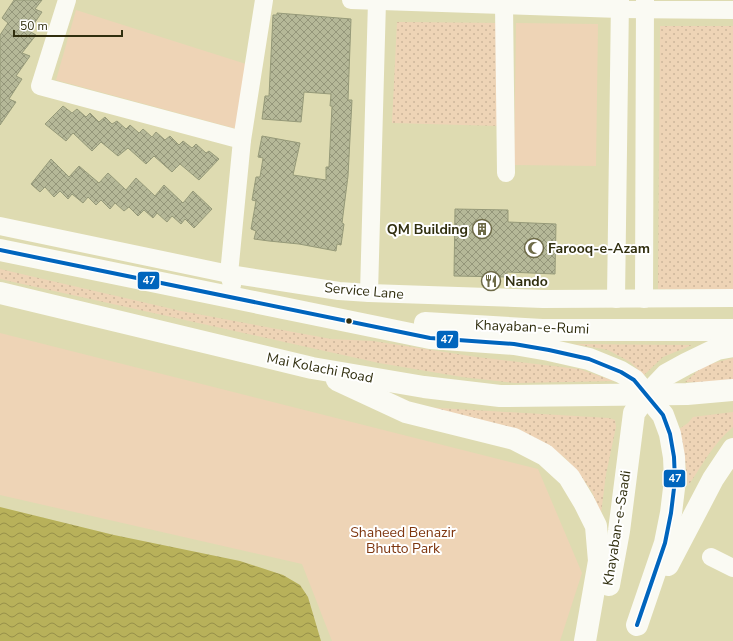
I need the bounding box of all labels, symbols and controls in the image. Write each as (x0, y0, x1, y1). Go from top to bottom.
scale bar (14, 12, 122, 38)
text: 50 m (20, 18, 48, 34)
building icon: QM Building (471, 218, 493, 240)
place label: QM Building (387, 220, 468, 239)
mosque icon: Farooq-e-Azam (523, 237, 545, 259)
place label: Farooq-e-Azam (548, 239, 650, 258)
restaurant icon: Nando (480, 270, 502, 292)
line badge: 47 (137, 271, 160, 290)
place label: Nando (505, 272, 548, 291)
text: 47 (142, 273, 156, 288)
street label: Service Lane (323, 278, 405, 304)
unlabelled marker (344, 316, 354, 326)
street label: Khayaban-e-Rumi (475, 316, 589, 338)
line badge: 47 (436, 330, 459, 349)
text: 47 (440, 332, 454, 347)
street label: Mai Kolachi Road (265, 348, 375, 388)
street label: Khayaban-e-Saadi (599, 469, 635, 587)
line badge: 47 (663, 469, 686, 488)
text: 47 (668, 471, 682, 486)
park label: Shaheed Benazir Bhutto Park (350, 523, 456, 558)

